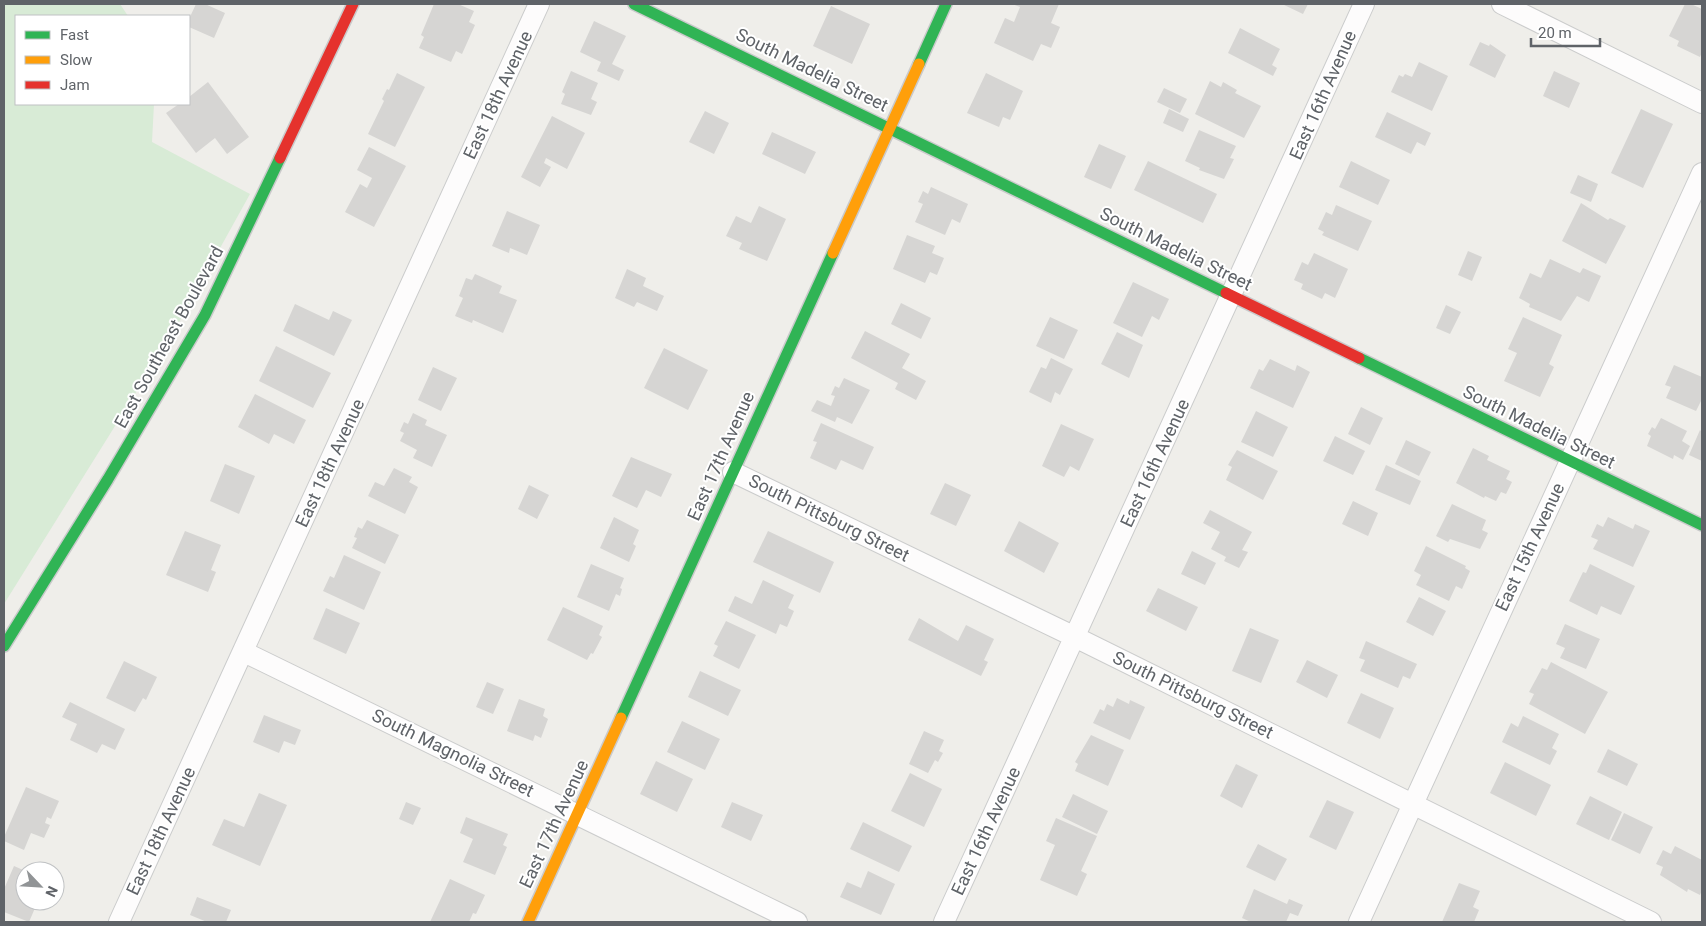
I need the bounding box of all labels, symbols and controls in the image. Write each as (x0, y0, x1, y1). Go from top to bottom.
legend (15, 15, 190, 105)
scale bar (1531, 15, 1600, 47)
street label: South Madelia Street (733, 24, 892, 116)
text: 20 m (1538, 24, 1572, 42)
text: Fast (60, 26, 89, 44)
street label: East 18th Avenue (459, 27, 536, 162)
street label: East 16th Avenue (1285, 27, 1360, 163)
text: Slow (60, 51, 92, 69)
text: Jam (60, 76, 90, 94)
street label: South Madelia Street (1097, 203, 1256, 295)
street label: East Southeast Boulevard (110, 242, 227, 431)
street label: South Madelia Street (1460, 381, 1619, 473)
street label: East 17th Avenue (683, 388, 758, 524)
street label: East 18th Avenue (291, 395, 368, 530)
street label: East 16th Avenue (1116, 395, 1193, 530)
street label: South Pittsburg Street (746, 470, 913, 566)
street label: East 15th Avenue (1491, 479, 1568, 614)
street label: South Pittsburg Street (1110, 647, 1277, 743)
street label: South Magnolia Street (369, 704, 538, 801)
street label: East 17th Avenue (515, 756, 592, 891)
street label: East 18th Avenue (122, 763, 199, 898)
street label: East 16th Avenue (947, 763, 1024, 898)
north arrow (15, 861, 65, 911)
text: N (42, 884, 61, 899)

